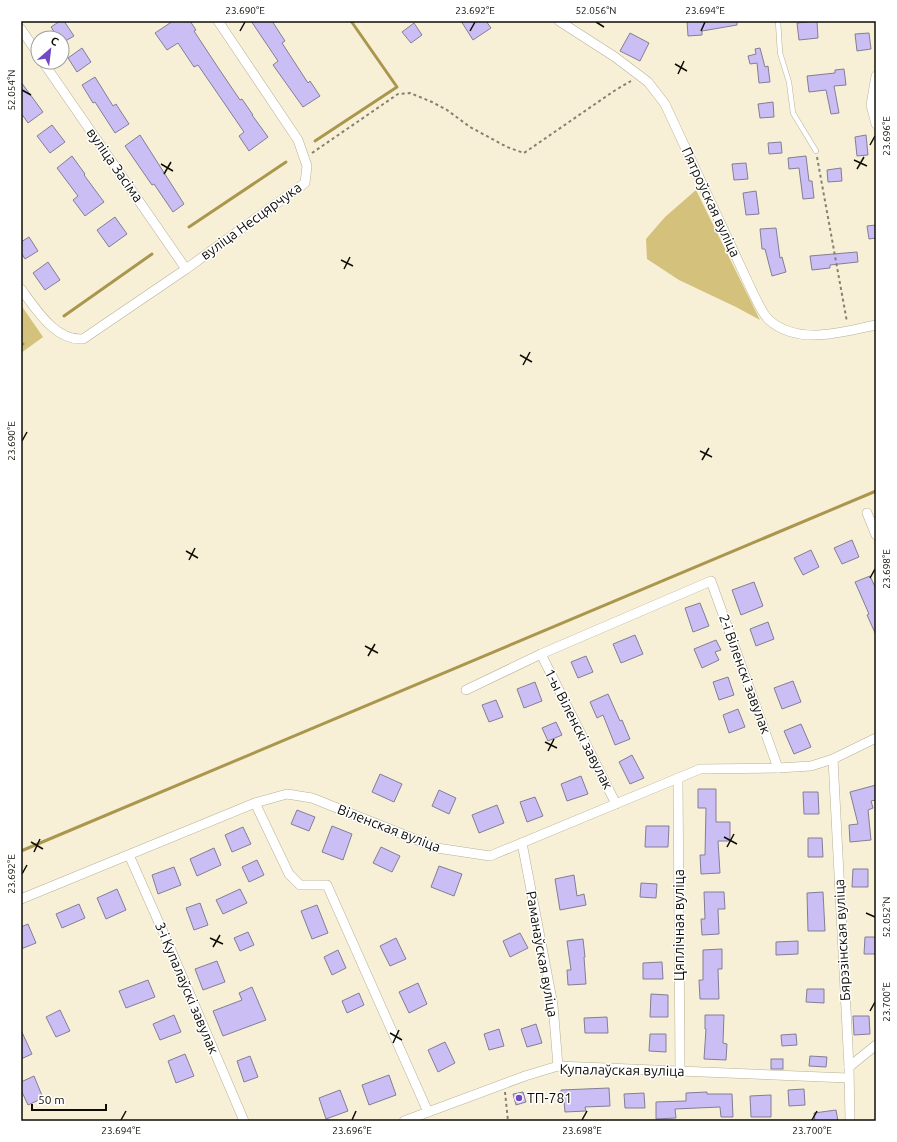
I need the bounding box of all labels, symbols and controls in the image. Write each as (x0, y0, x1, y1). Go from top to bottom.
text: 23.690°E (225, 5, 265, 16)
text: 23.692°E (455, 5, 495, 16)
text: 52.056°N (575, 5, 617, 16)
text: 23.694°E (685, 5, 725, 16)
north arrow (30, 30, 70, 70)
text: С (49, 34, 61, 48)
text: 52.054°N (6, 69, 17, 111)
text: 23.696°E (881, 116, 892, 156)
street label: вуліца Засіма (84, 125, 146, 205)
street label: Пятроўская вуліца (679, 145, 743, 259)
street label: вуліца Несцярчука (197, 179, 305, 263)
text: 23.690°E (6, 421, 17, 461)
text: 23.698°E (881, 549, 892, 589)
street label: 2-і Віленскі завулак (716, 612, 774, 736)
street label: 1-ы Віленскі завулак (542, 666, 616, 792)
street label: Віленская вуліца (335, 801, 443, 855)
text: 23.692°E (6, 854, 17, 894)
street label: Цяплічная вуліца (671, 869, 687, 981)
street label: Бярэзінская вуліца (831, 879, 853, 1001)
street label: Раманаўская вуліца (523, 890, 561, 1018)
text: 52.052°N (881, 896, 892, 938)
street label: 3-і Купалаўскі завулак (152, 920, 222, 1056)
text: 23.700°E (881, 982, 892, 1022)
street label: Купалаўская вуліца (559, 1061, 685, 1079)
scale bar (32, 1086, 106, 1112)
place label: ТП-781 (527, 1090, 572, 1106)
text: 50 m (38, 1093, 65, 1106)
marker: ТП-781 (514, 1093, 524, 1103)
text: 23.694°E (101, 1125, 141, 1136)
text: 23.696°E (332, 1125, 372, 1136)
text: 23.698°E (562, 1125, 602, 1136)
text: 23.700°E (792, 1125, 832, 1136)

